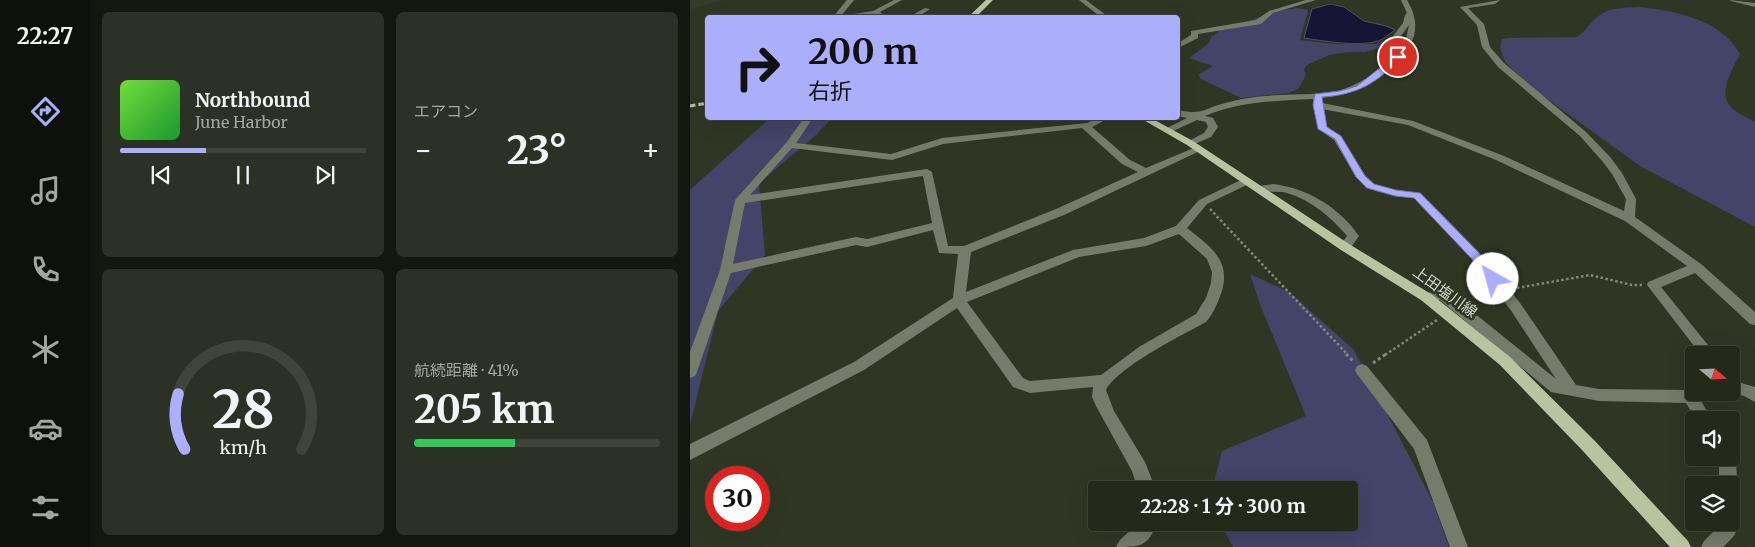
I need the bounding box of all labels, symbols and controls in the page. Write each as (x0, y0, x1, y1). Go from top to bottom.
text: 22:27 (17, 22, 73, 50)
text: 200 m (808, 30, 918, 74)
icon: right (725, 35, 790, 100)
pin (1377, 36, 1419, 78)
icon: arrive (1384, 43, 1412, 71)
text: 右折 (808, 77, 852, 105)
text: Northbound (195, 88, 310, 112)
icon: directions (28, 94, 63, 129)
text: エアコン (414, 101, 478, 121)
text: June Harbor (195, 112, 288, 132)
text: 23° (507, 127, 567, 174)
text: − (414, 132, 433, 168)
text: + (641, 132, 660, 168)
icon: previous (147, 161, 175, 189)
icon: pause (229, 161, 257, 189)
icon: next (311, 161, 339, 189)
icon: music (28, 173, 63, 208)
icon: phone (28, 252, 63, 287)
position arrow (1466, 252, 1518, 304)
street label: 上田塩川線 (1409, 262, 1481, 321)
icon: climate (28, 332, 63, 367)
north arrow (1685, 346, 1740, 401)
map controls (1685, 346, 1740, 531)
text: 航続距離 · 41% (414, 360, 519, 380)
text: 28 (212, 377, 274, 442)
text: 205 km (414, 386, 554, 433)
icon: car (28, 411, 63, 446)
button: sound (1685, 411, 1740, 466)
text: km/h (219, 436, 267, 459)
speed limit sign: 30 (705, 466, 770, 531)
button: layers (1685, 476, 1740, 531)
icon: filters (28, 490, 63, 525)
text: 22:28 · 1 分 · 300 m (1140, 494, 1306, 518)

